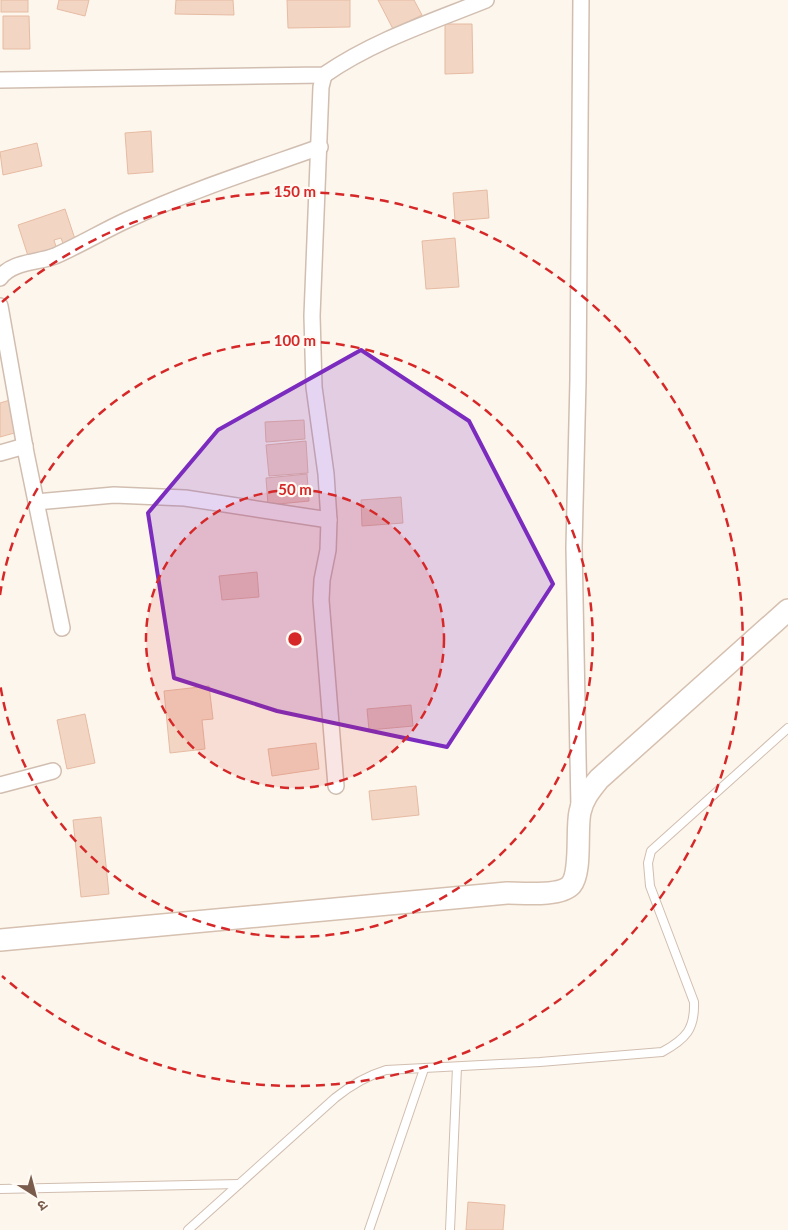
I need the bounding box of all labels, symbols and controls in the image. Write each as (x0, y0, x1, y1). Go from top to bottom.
text: 150 m (274, 182, 316, 200)
text: 100 m (274, 331, 316, 349)
text: 50 m (278, 480, 312, 498)
centre of rings (286, 630, 304, 648)
north arrow (10, 1170, 60, 1220)
text: उ (34, 1197, 51, 1216)

